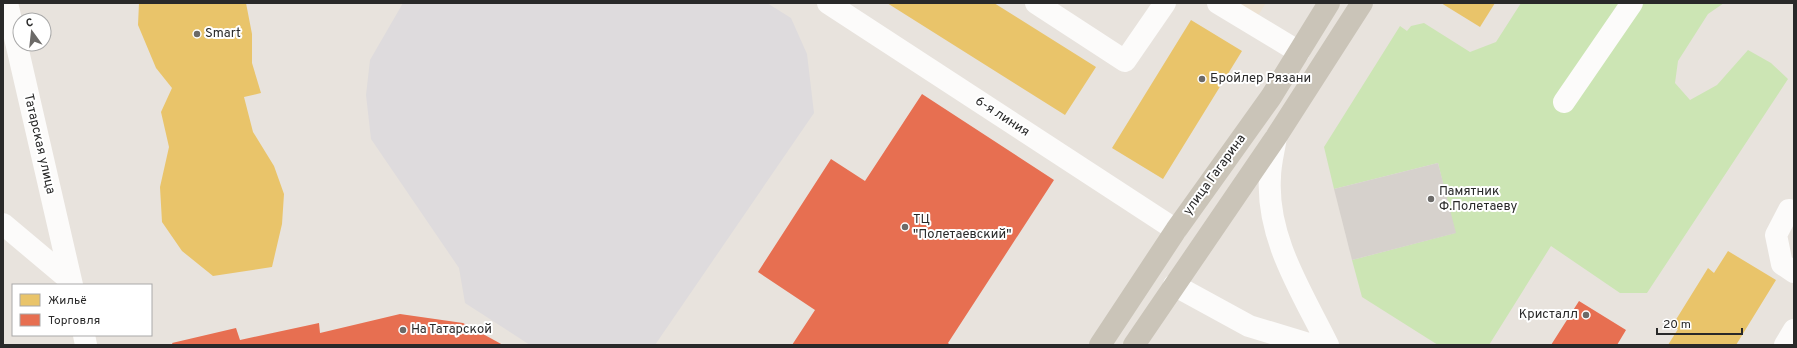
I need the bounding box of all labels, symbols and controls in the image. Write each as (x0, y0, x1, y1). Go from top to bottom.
north arrow (12, 12, 52, 52)
text: С (24, 16, 35, 31)
place label: Smart (205, 26, 241, 42)
marker: Smart (192, 29, 202, 39)
place label: Бройлер Рязани (1210, 71, 1311, 87)
marker: Бройлер Рязани (1197, 74, 1207, 84)
street label: Татарская улица (20, 92, 58, 196)
street label: 6-я линия (972, 94, 1032, 140)
street label: улица Гагарина (1180, 131, 1250, 219)
place label: Памятник Ф.Полетаеву (1439, 184, 1518, 215)
marker: Памятник Ф.Полетаеву (1426, 194, 1436, 204)
place label: ТЦ "Полетаевский" (913, 212, 1011, 243)
marker: ТЦ "Полетаевский" (900, 222, 910, 232)
legend (12, 284, 152, 336)
text: Жильё (48, 293, 87, 309)
place label: Кристалл (1519, 307, 1578, 323)
marker: Кристалл (1581, 310, 1591, 320)
scale bar (1657, 310, 1742, 336)
text: Торговля (48, 313, 100, 329)
text: 20 m (1663, 317, 1691, 333)
place label: На Татарской (411, 322, 492, 338)
marker: На Татарской (398, 325, 408, 335)

